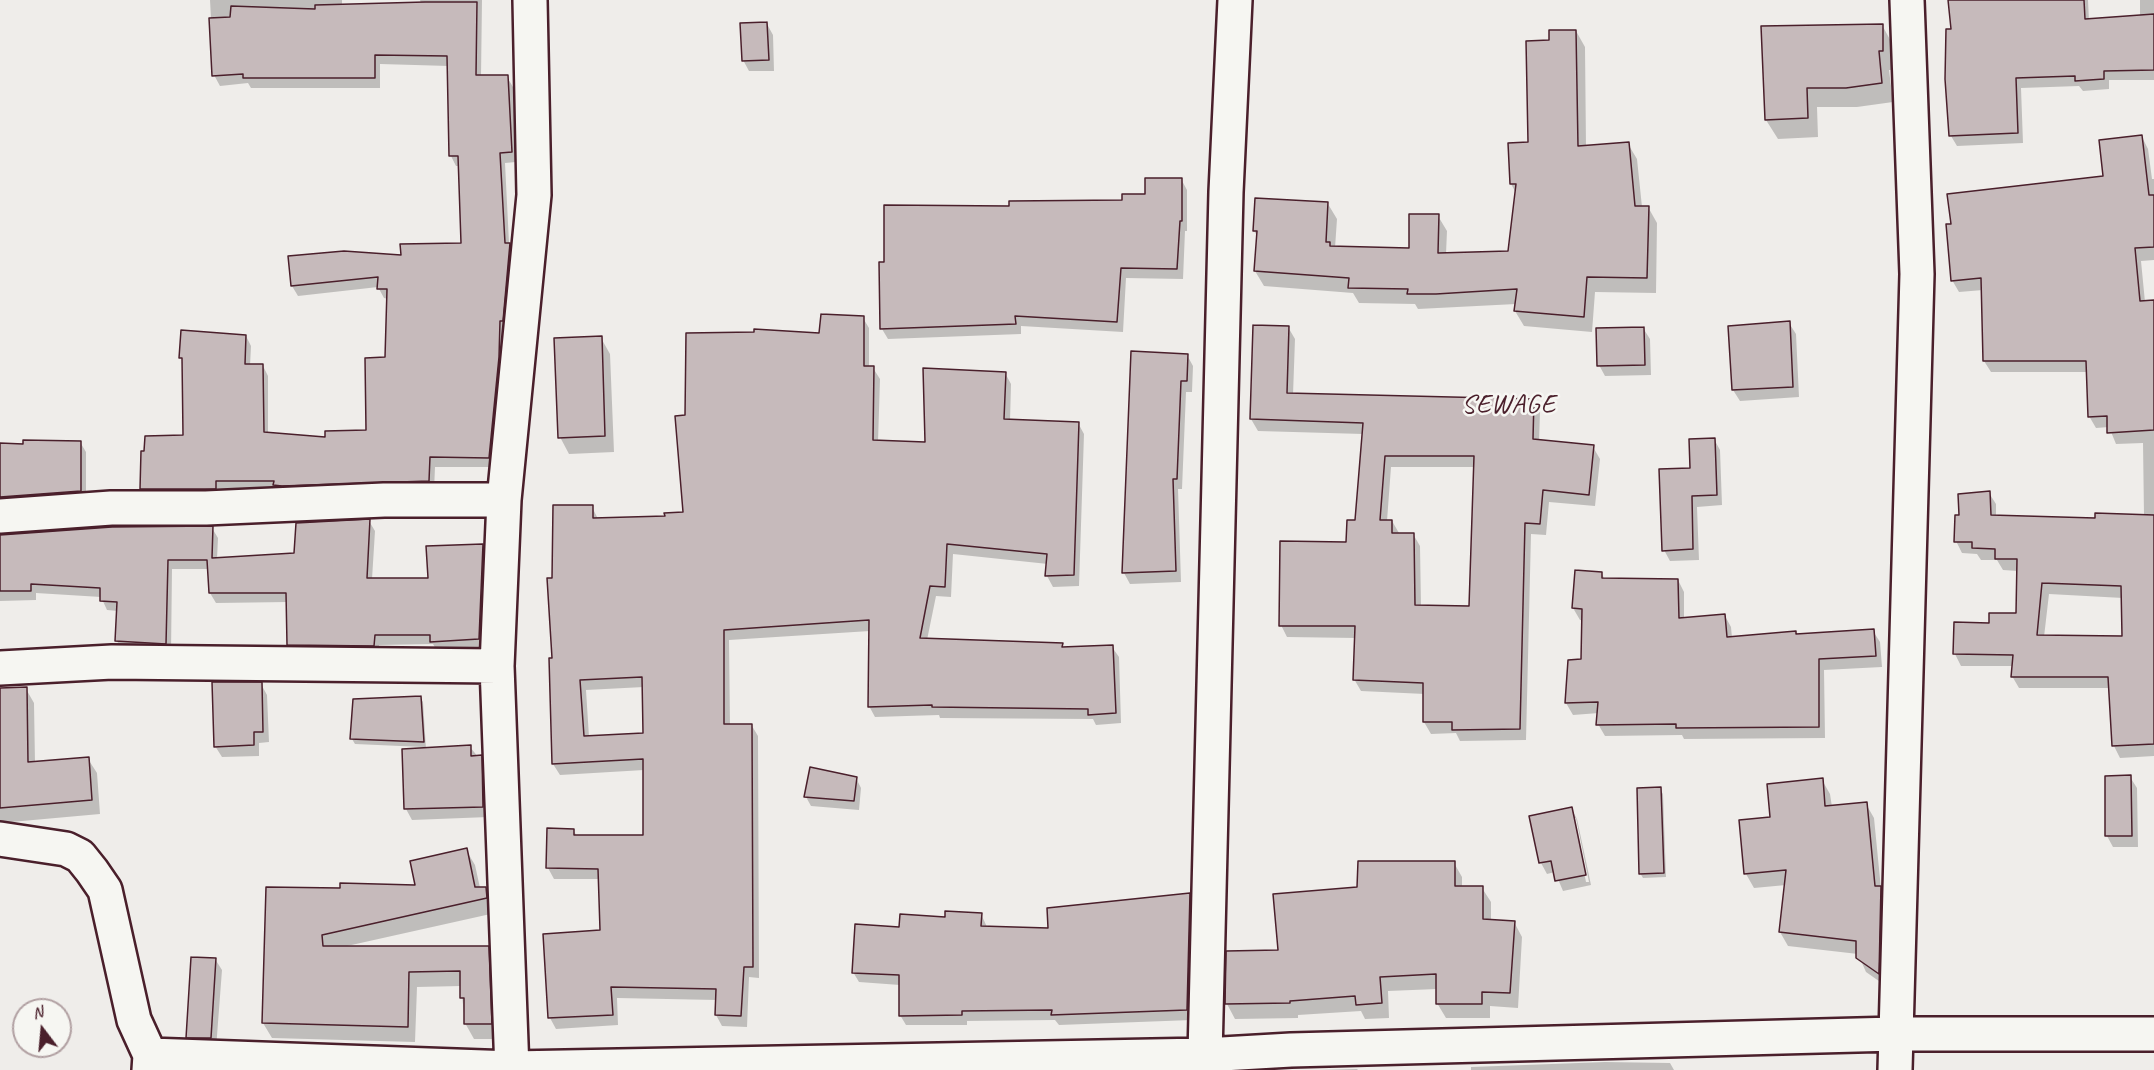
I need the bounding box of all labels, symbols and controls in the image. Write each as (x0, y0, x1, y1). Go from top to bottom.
district label: SEWAGE (1461, 389, 1557, 421)
north arrow (12, 998, 72, 1058)
text: N (30, 1002, 45, 1024)

